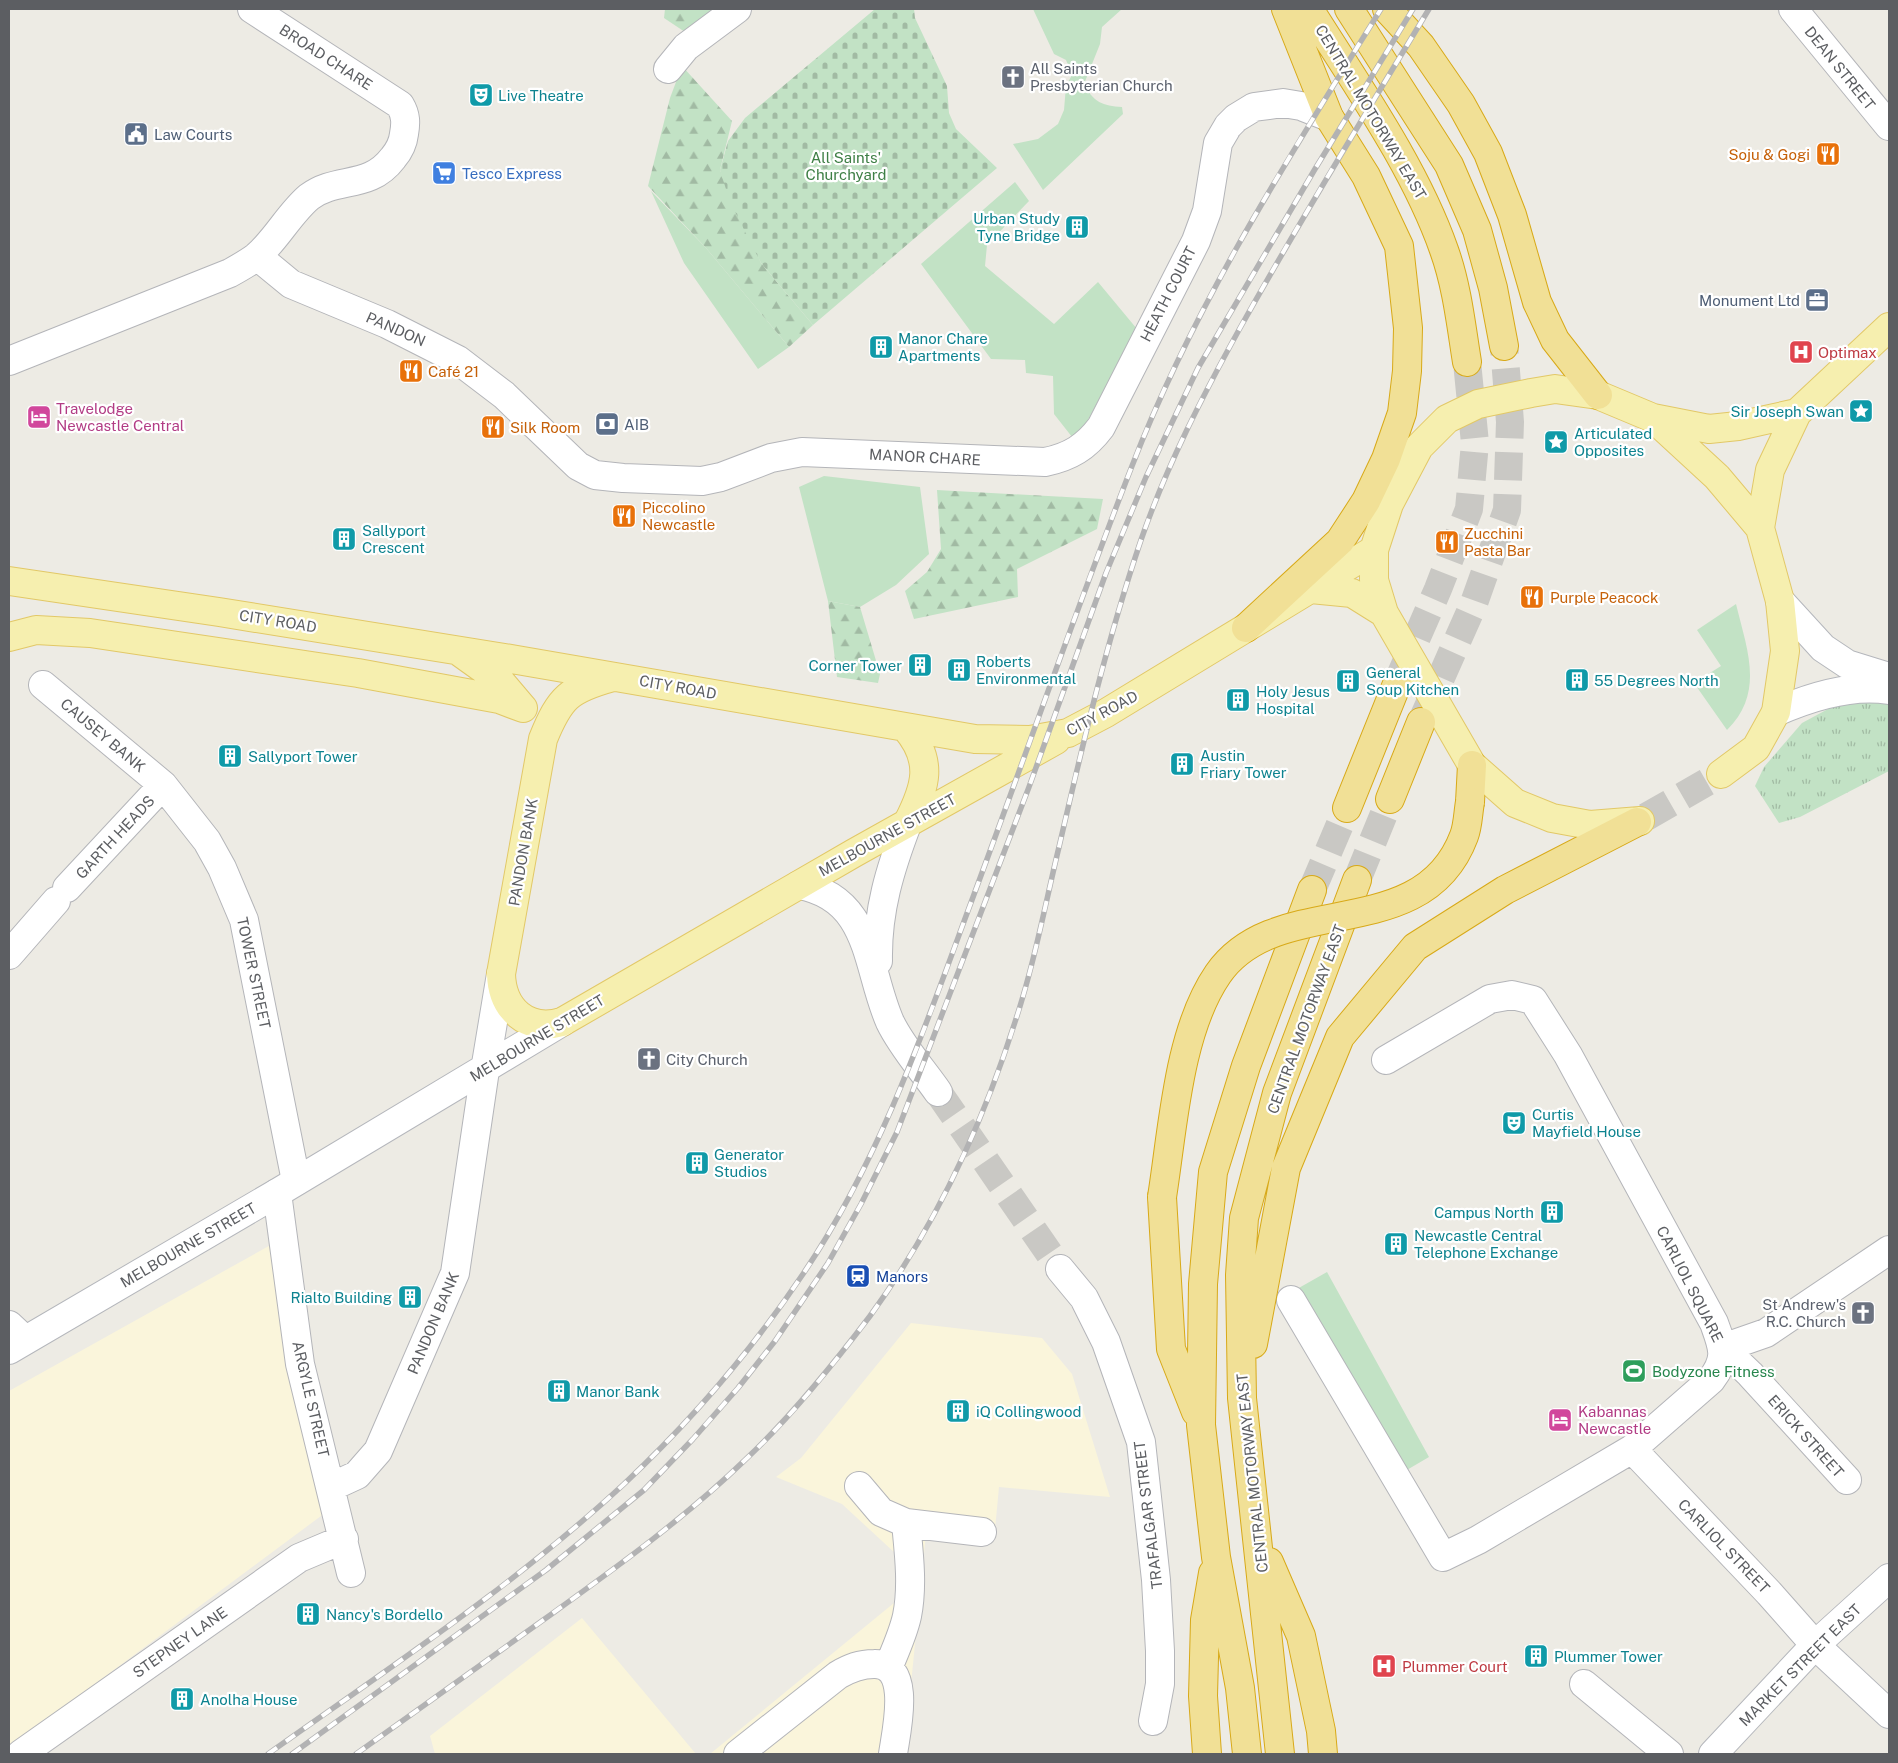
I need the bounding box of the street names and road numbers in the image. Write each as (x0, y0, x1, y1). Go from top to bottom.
street label: BROAD CHARE (276, 21, 376, 93)
street label: CENTRAL MOTORWAY EAST (1312, 22, 1430, 202)
street label: DEAN STREET (1801, 23, 1879, 113)
street label: HEATH COURT (1137, 243, 1199, 344)
street label: PANDON (364, 308, 428, 350)
street label: MANOR CHARE (869, 446, 981, 468)
street label: CITY ROAD (238, 606, 318, 636)
street label: CITY ROAD (638, 672, 718, 702)
street label: CITY ROAD (1063, 687, 1141, 739)
street label: CAUSEY BANK (57, 695, 149, 775)
street label: MELBOURNE STREET (816, 790, 958, 880)
street label: GARTH HEADS (72, 792, 158, 882)
street label: PANDON BANK (505, 797, 541, 907)
street label: TOWER STREET (234, 916, 274, 1031)
street label: CENTRAL MOTORWAY EAST (1264, 922, 1348, 1116)
street label: MELBOURNE STREET (467, 991, 607, 1085)
street label: MELBOURNE STREET (117, 1199, 259, 1291)
street label: CARLIOL SQUARE (1653, 1223, 1727, 1345)
street label: PANDON BANK (404, 1269, 462, 1377)
street label: ARGYLE STREET (289, 1339, 333, 1459)
street label: CENTRAL MOTORWAY EAST (1233, 1373, 1271, 1573)
street label: ERICK STREET (1765, 1391, 1847, 1481)
street label: TRAFALGAR STREET (1130, 1440, 1166, 1590)
street label: CARLIOL STREET (1675, 1496, 1773, 1597)
street label: MARKET STREET EAST (1736, 1601, 1864, 1729)
street label: STEPNEY LANE (130, 1603, 230, 1681)

